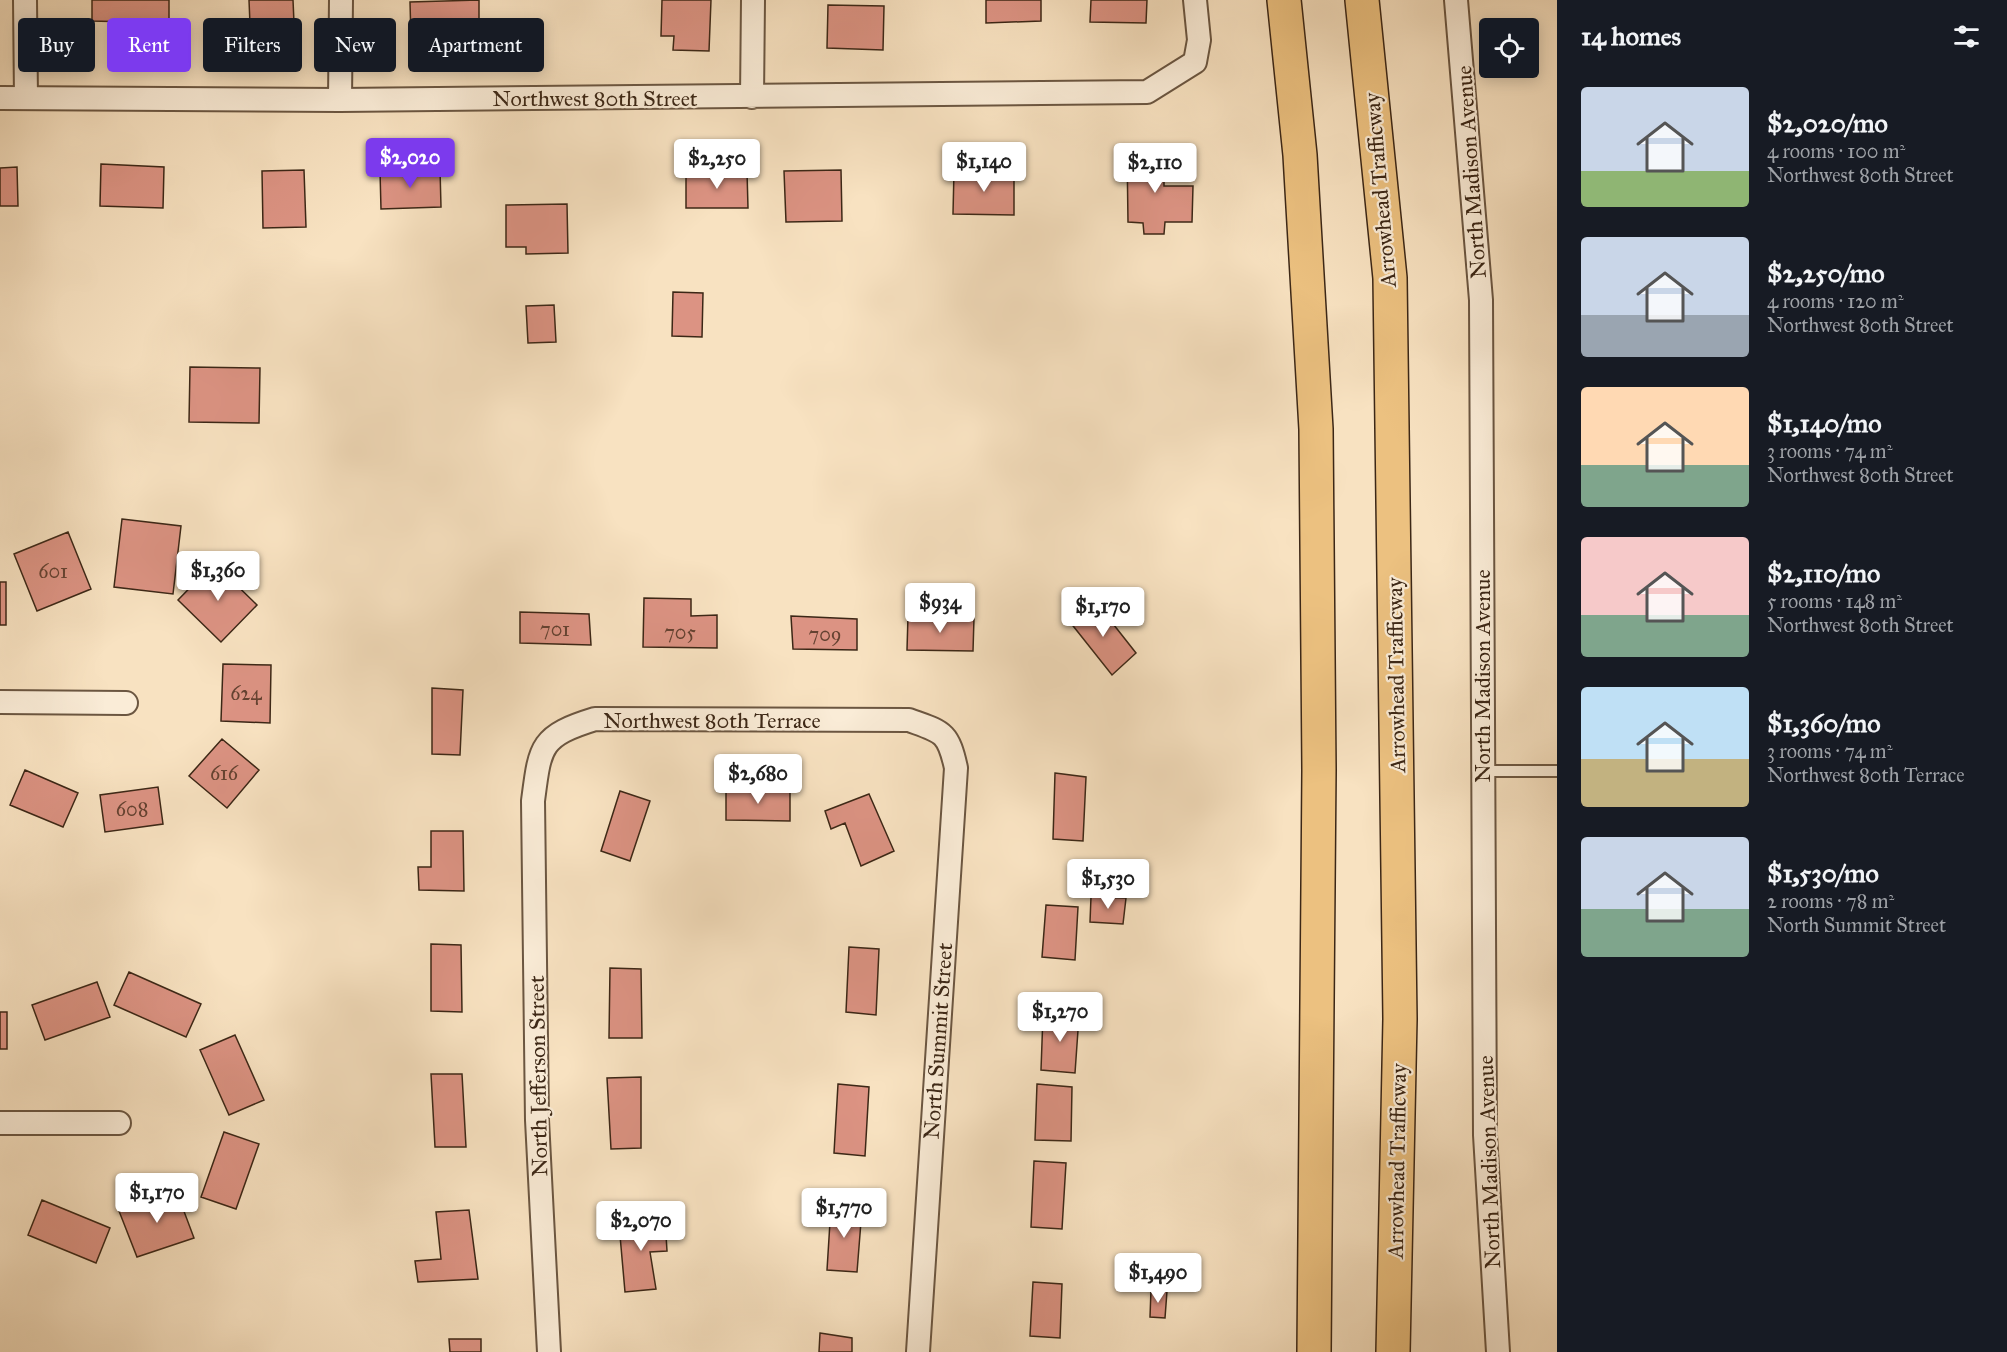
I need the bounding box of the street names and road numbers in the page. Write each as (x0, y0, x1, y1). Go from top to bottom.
street label: North Madison Avenue (1450, 65, 1492, 279)
street label: Northwest 80th Street (492, 85, 698, 112)
street label: Arrowhead Trafficway (1358, 91, 1402, 290)
street label: North Madison Avenue (1469, 569, 1496, 783)
street label: Arrowhead Trafficway (1381, 576, 1411, 774)
street label: Northwest 80th Terrace (603, 707, 821, 734)
street label: North Summit Street (918, 942, 958, 1140)
street label: North Jefferson Street (523, 975, 553, 1177)
street label: North Madison Avenue (1472, 1055, 1506, 1269)
street label: Arrowhead Trafficway (1382, 1062, 1412, 1260)

